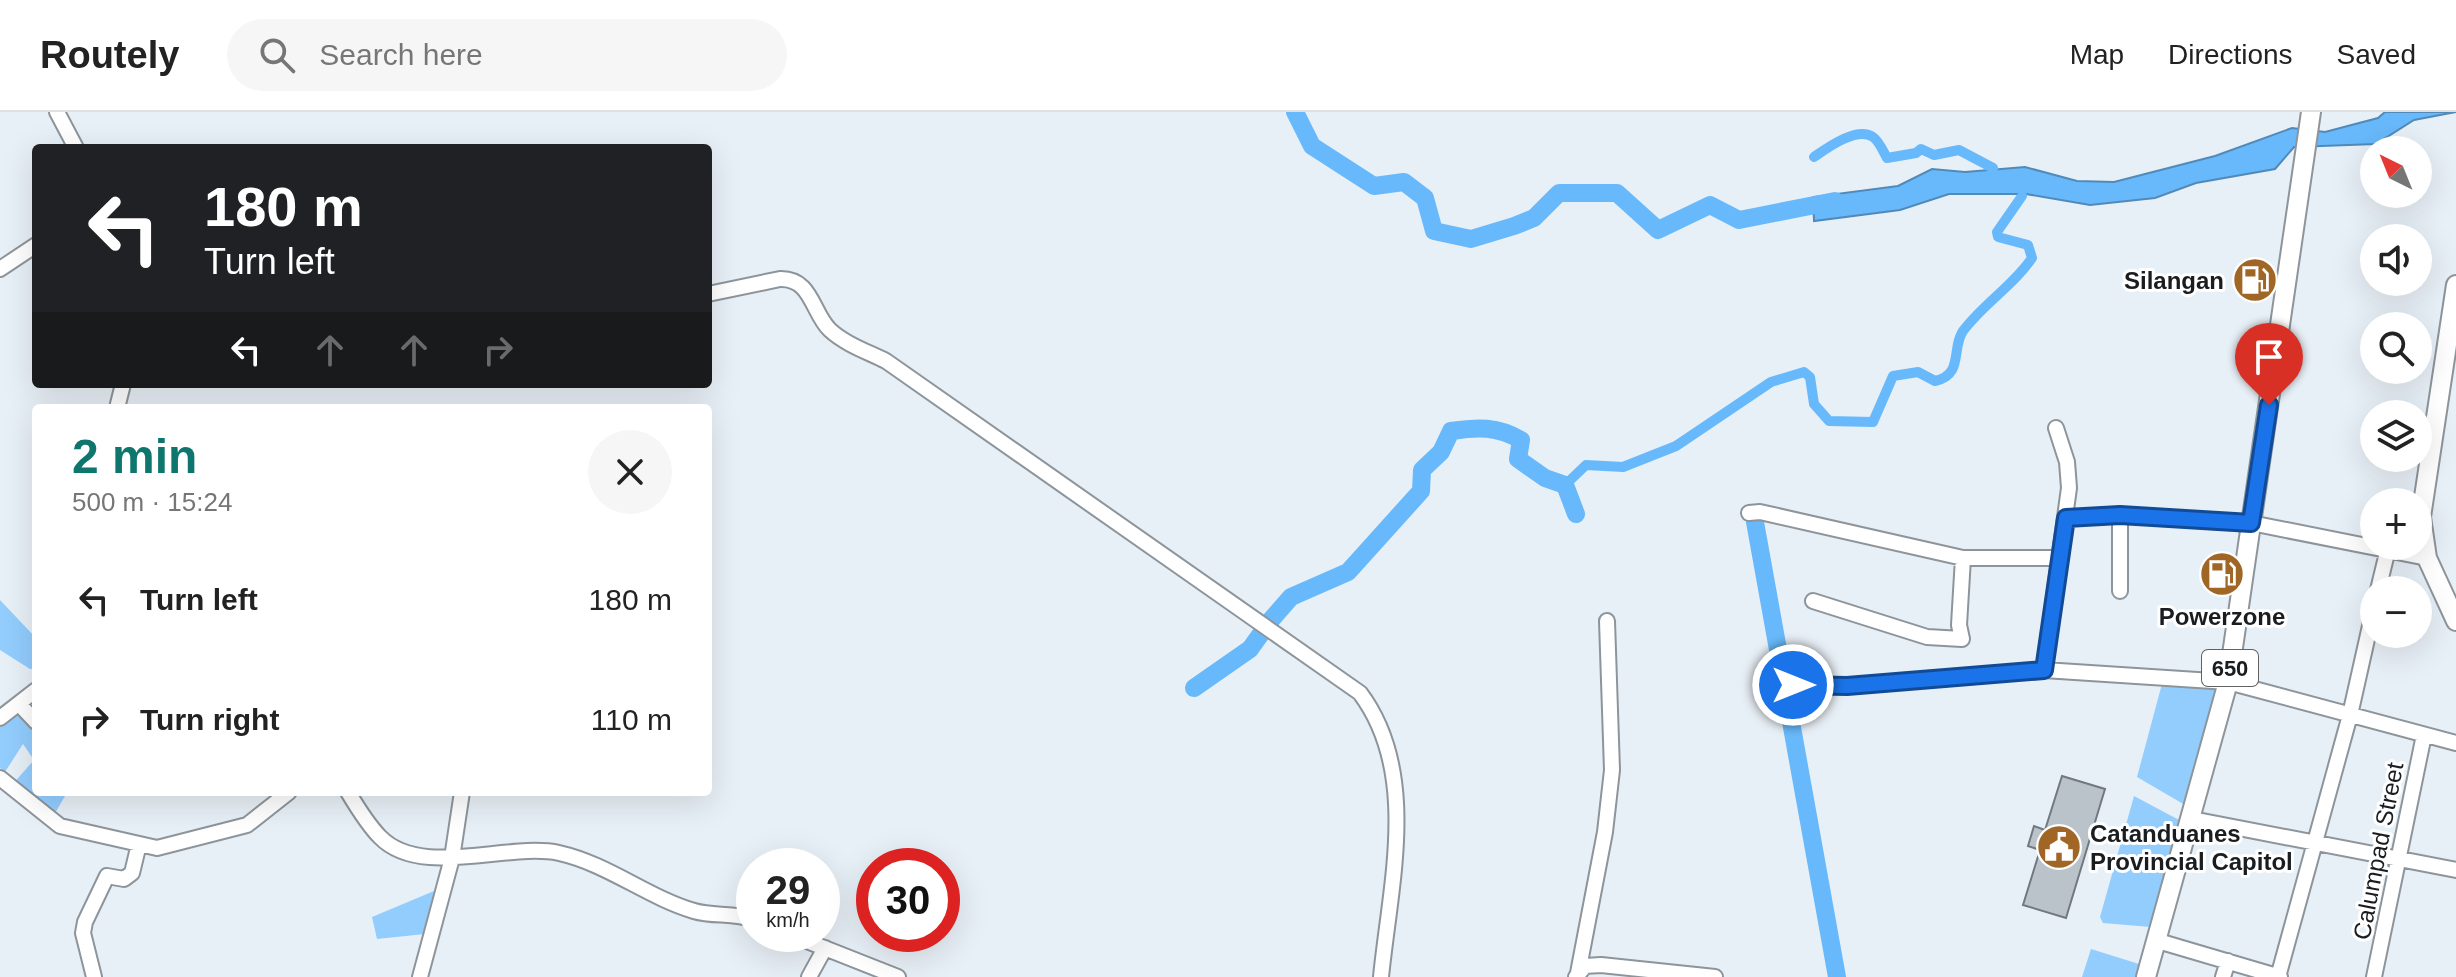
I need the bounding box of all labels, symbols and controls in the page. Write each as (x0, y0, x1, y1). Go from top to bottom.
search box (227, 19, 787, 91)
icon: search (255, 33, 299, 77)
text: Routely (40, 34, 179, 76)
text: Search here (319, 38, 483, 71)
text: Map (2070, 39, 2124, 70)
text: Directions (2168, 39, 2293, 70)
text: Saved (2337, 39, 2416, 70)
north arrow (2360, 136, 2432, 208)
map controls (2360, 136, 2432, 648)
text: 180 m (204, 175, 363, 238)
icon: left (72, 176, 176, 280)
button: sound (2360, 224, 2432, 296)
text: Turn left (204, 241, 335, 282)
fuel station icon: Silangan (2231, 256, 2279, 304)
place label: Silangan (2124, 267, 2224, 294)
button: search (2360, 312, 2432, 384)
pin (2235, 323, 2303, 405)
icon: left (224, 328, 268, 372)
icon: ahead (308, 328, 352, 372)
icon: ahead (392, 328, 436, 372)
icon: right (476, 328, 520, 372)
icon: arrive (2247, 335, 2291, 379)
button: layers (2360, 400, 2432, 472)
text: 2 min (72, 430, 197, 483)
button: close (588, 430, 672, 514)
text: 500 m · 15:24 (72, 487, 232, 517)
button: + (2360, 488, 2432, 560)
fuel station icon: Powerzone (2198, 550, 2246, 598)
button: − (2360, 576, 2432, 648)
icon: left (72, 578, 116, 622)
text: Turn left (140, 583, 258, 616)
text: 180 m (589, 583, 672, 616)
place label: Powerzone (2159, 603, 2285, 630)
position arrow (1751, 643, 1835, 727)
road number: 650 (2202, 650, 2258, 686)
icon: right (72, 698, 116, 742)
text: Turn right (140, 703, 279, 736)
text: 110 m (591, 703, 672, 736)
street label: Calumpad Street (2348, 760, 2408, 942)
place label: Catanduanes Provincial Capitol (2090, 820, 2293, 875)
public building icon: Catanduanes Provincial Capitol (2035, 823, 2083, 871)
speed limit sign: 30 (856, 848, 960, 952)
text: 29 (766, 868, 810, 912)
text: km/h (766, 909, 810, 931)

